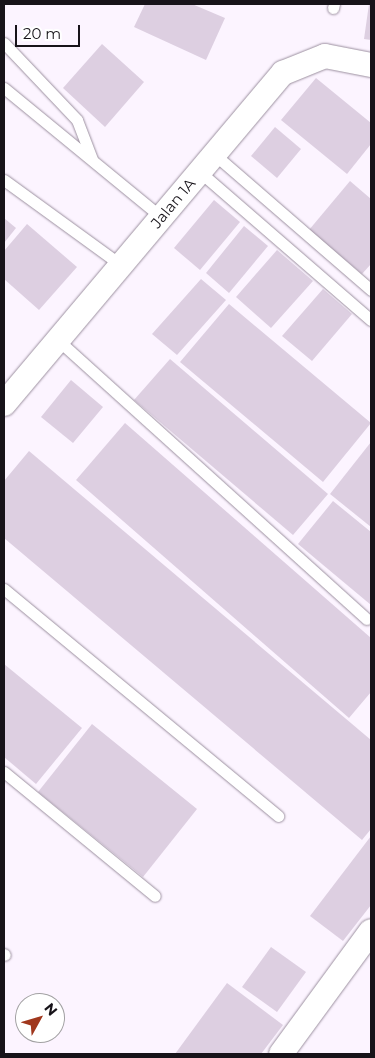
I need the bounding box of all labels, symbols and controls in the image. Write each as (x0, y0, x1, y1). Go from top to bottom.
scale bar (18, 15, 82, 47)
text: 20 m (23, 24, 61, 43)
street label: Jalan 1A (147, 174, 199, 232)
north arrow (15, 993, 65, 1043)
text: N (40, 999, 61, 1019)

